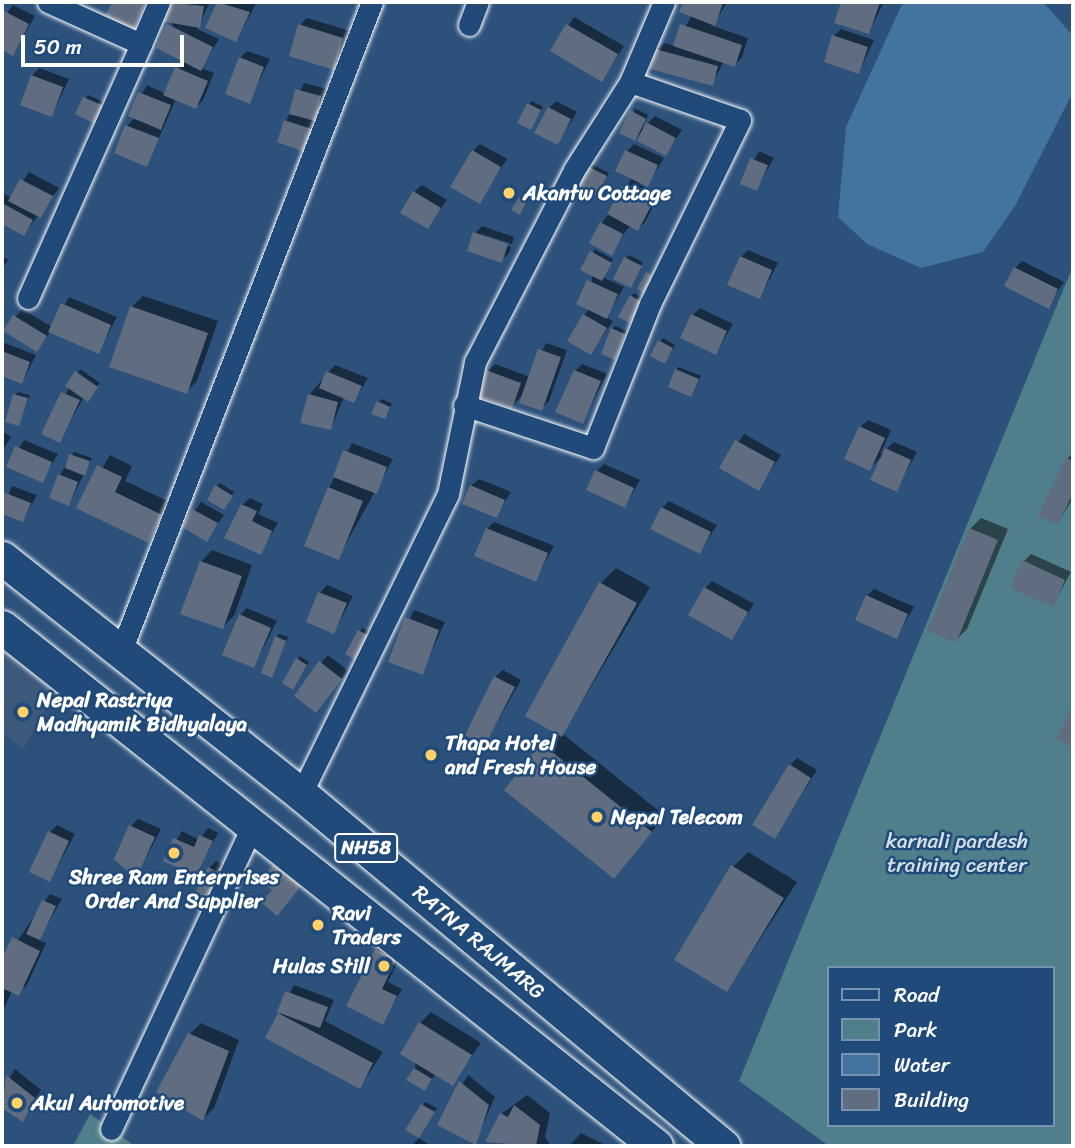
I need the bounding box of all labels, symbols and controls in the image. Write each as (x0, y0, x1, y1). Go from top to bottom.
scale bar (24, 21, 187, 65)
text: 50 m (34, 28, 82, 66)
place label: Akantw Cottage (523, 180, 671, 206)
marker: Akantw Cottage (501, 185, 517, 201)
place label: Nepal Rastriya Madhyamik Bidhyalaya (37, 687, 247, 737)
marker: Nepal Rastriya Madhyamik Bidhyalaya (15, 704, 31, 720)
place label: Thapa Hotel and Fresh House (445, 730, 597, 780)
marker: Thapa Hotel and Fresh House (423, 747, 439, 763)
place label: Nepal Telecom (611, 804, 744, 830)
marker: Nepal Telecom (589, 809, 605, 825)
park label: karnali pardesh training center (886, 828, 1028, 878)
road number: NH58 (333, 832, 399, 863)
marker: Shree Ram Enterprises Order And Supplier (166, 845, 182, 861)
place label: Shree Ram Enterprises Order And Supplier (69, 864, 279, 914)
street label: RATNA RAJMARG (408, 880, 550, 1004)
place label: Ravi Traders (332, 900, 401, 950)
marker: Ravi Traders (310, 917, 326, 933)
place label: Hulas Still (272, 953, 370, 979)
marker: Hulas Still (376, 958, 392, 974)
legend (827, 966, 1054, 1127)
text: Road (894, 976, 939, 1014)
text: Park (894, 1011, 937, 1049)
text: Water (894, 1046, 949, 1084)
text: Building (894, 1081, 969, 1119)
place label: Akul Automotive (31, 1090, 185, 1116)
marker: Akul Automotive (9, 1095, 25, 1111)

